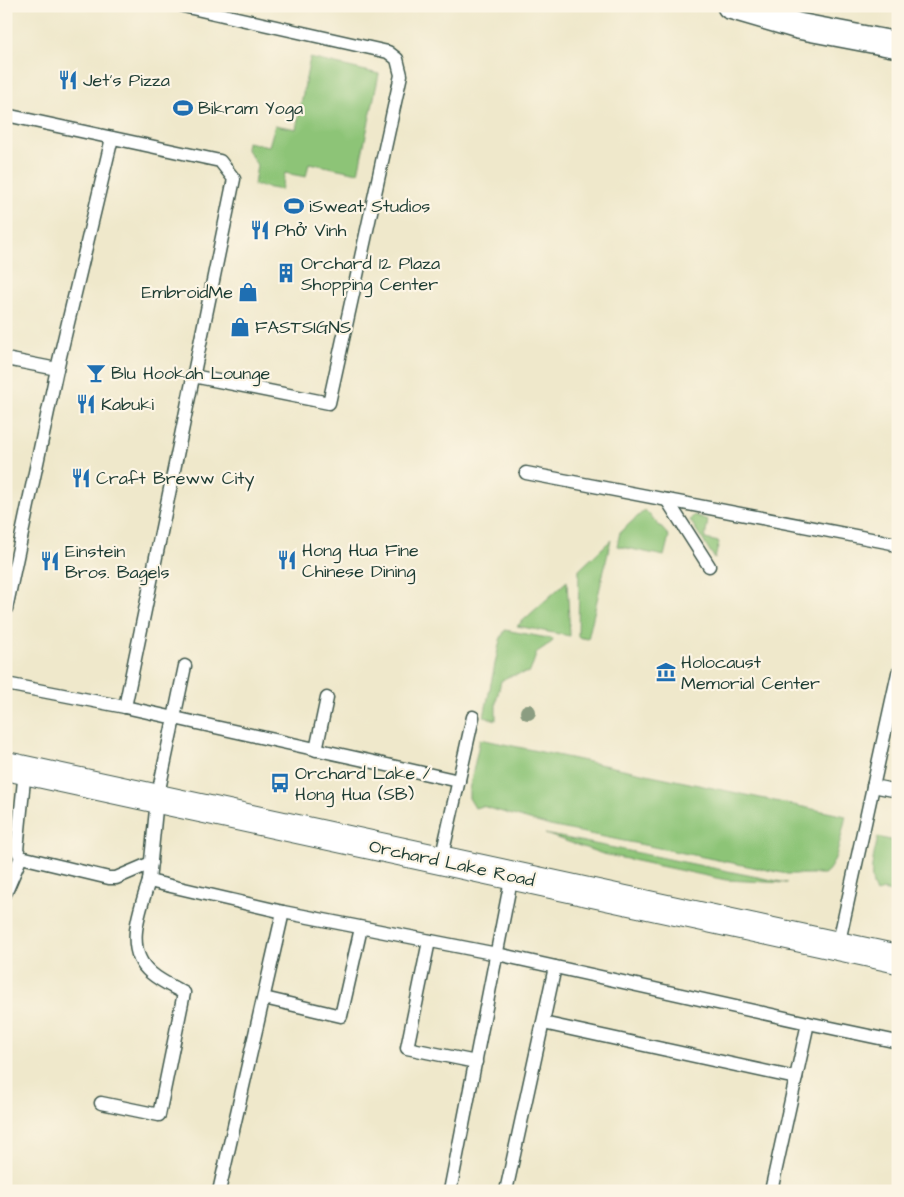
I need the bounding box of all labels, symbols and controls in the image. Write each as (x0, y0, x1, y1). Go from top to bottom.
place label: Jet's Pizza (83, 68, 170, 93)
restaurant icon: Jet's Pizza (57, 69, 79, 91)
place label: Bikram Yoga (198, 96, 303, 122)
sports icon: Bikram Yoga (172, 97, 194, 119)
place label: iSweat Studios (309, 194, 430, 219)
sports icon: iSweat Studios (283, 195, 305, 217)
place label: Phở Vinh (275, 218, 346, 243)
restaurant icon: Phở Vinh (249, 219, 271, 241)
place label: Orchard 12 Plaza Shopping Center (301, 251, 440, 298)
building icon: Orchard 12 Plaza Shopping Center (275, 262, 297, 284)
place label: EmbroidMe (142, 280, 233, 305)
shop icon: EmbroidMe (237, 281, 259, 303)
place label: FASTSIGNS (255, 315, 351, 340)
shop icon: FASTSIGNS (229, 316, 251, 338)
place label: Blu Hookah Lounge (111, 361, 270, 387)
bar icon: Blu Hookah Lounge (85, 362, 107, 384)
place label: Kabuki (101, 392, 154, 417)
restaurant icon: Kabuki (75, 393, 97, 415)
place label: Craft Breww City (96, 466, 255, 492)
restaurant icon: Craft Breww City (70, 467, 92, 489)
place label: Hong Hua Fine Chinese Dining (302, 538, 419, 585)
place label: Einstein Bros. Bagels (65, 539, 169, 586)
restaurant icon: Hong Hua Fine Chinese Dining (276, 549, 298, 571)
restaurant icon: Einstein Bros. Bagels (39, 550, 61, 572)
place label: Holocaust Memorial Center (681, 650, 820, 696)
museum icon: Holocaust Memorial Center (655, 661, 677, 683)
place label: Orchard Lake / Hong Hua (SB) (295, 761, 431, 808)
bus stop icon: Orchard Lake / Hong Hua (SB) (269, 772, 291, 794)
street label: Orchard Lake Road (367, 834, 537, 893)

